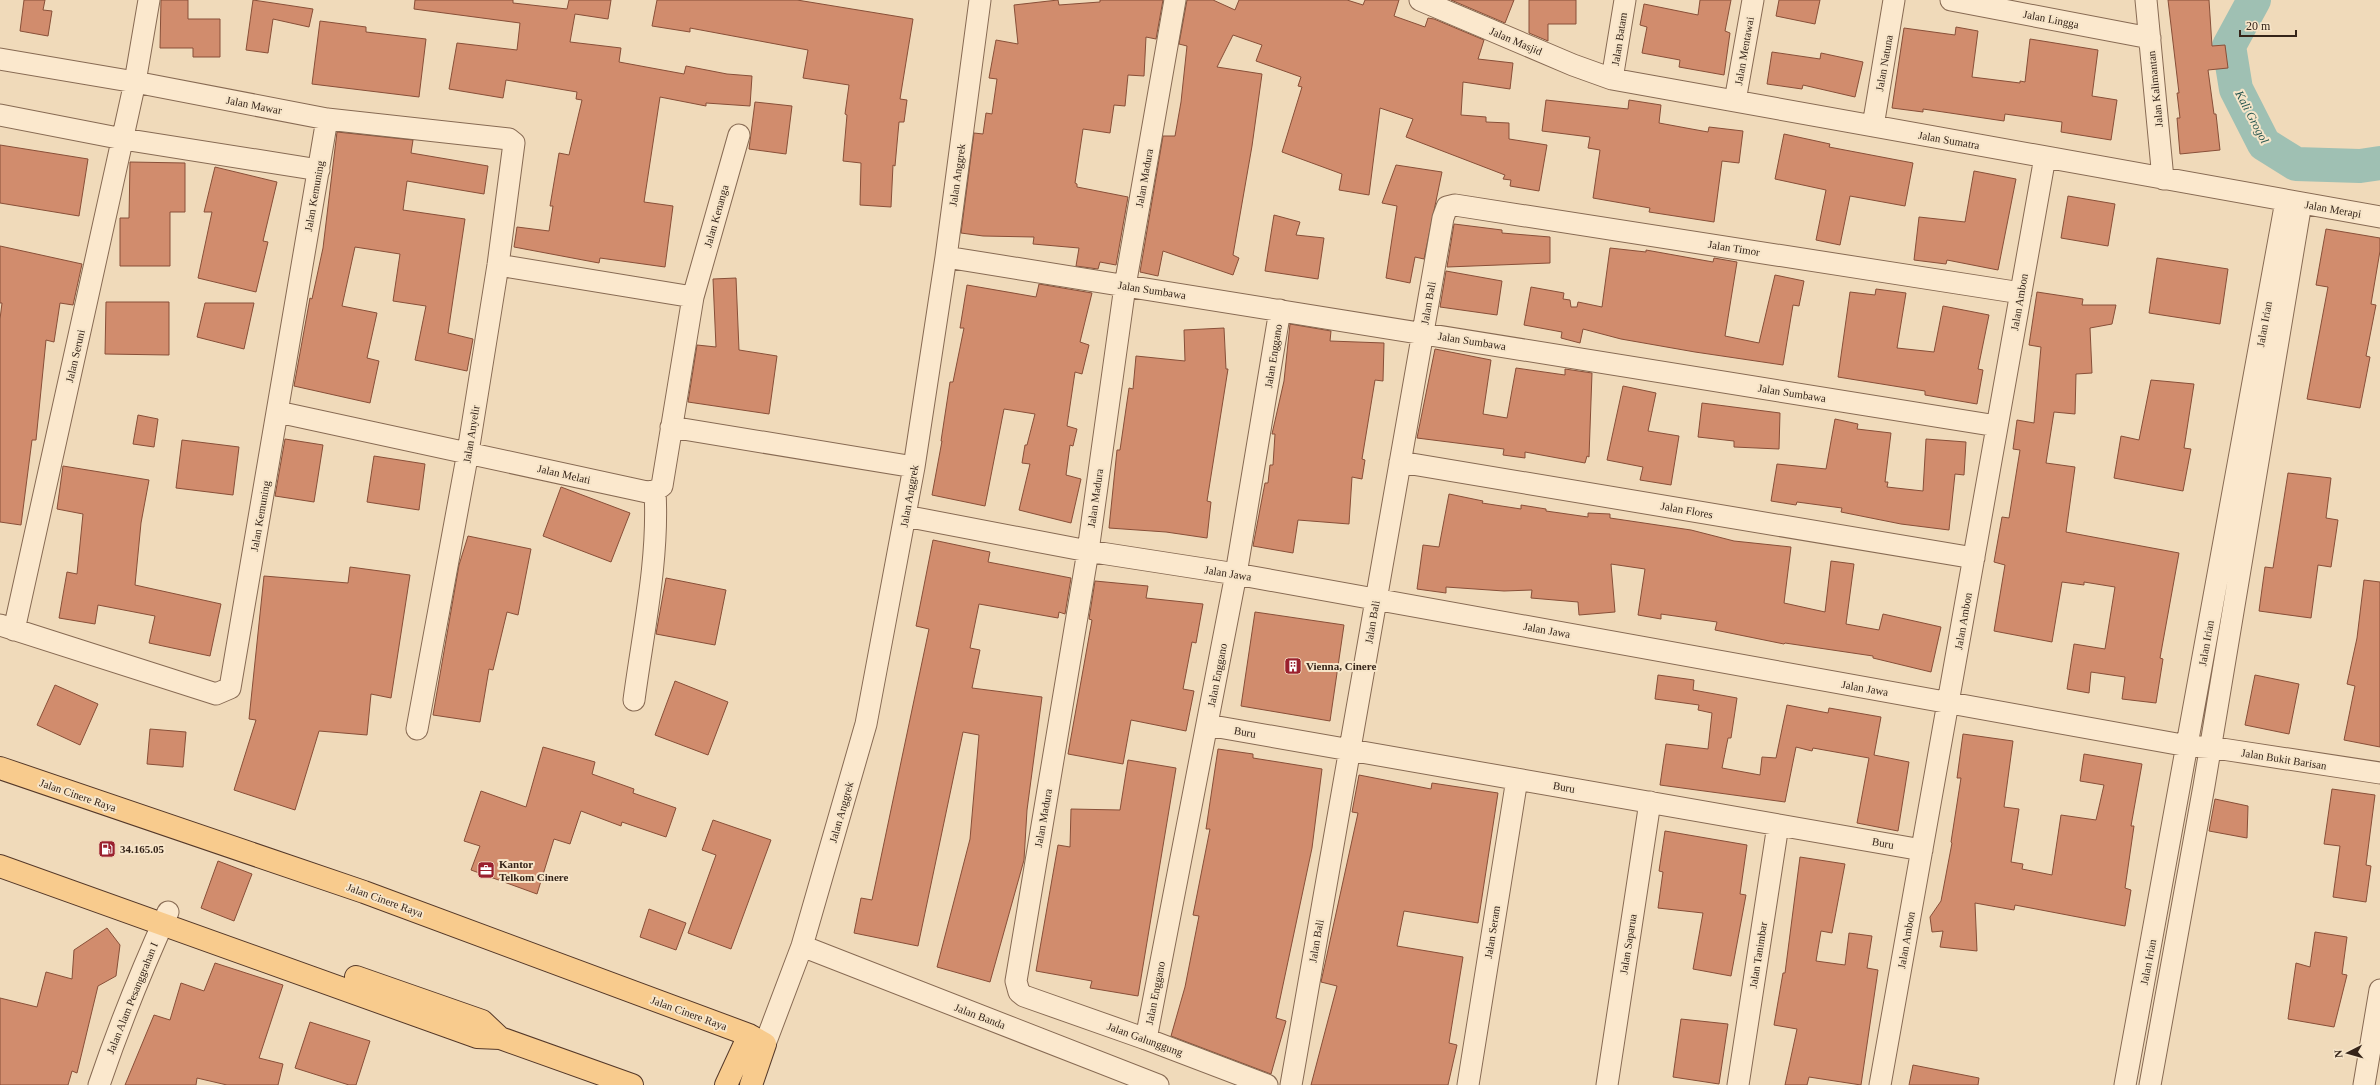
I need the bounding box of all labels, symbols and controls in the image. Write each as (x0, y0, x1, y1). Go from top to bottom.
street label: Jalan Lingga (2022, 8, 2080, 30)
street label: Jalan Batam (1609, 11, 1629, 67)
scale bar (2240, 12, 2296, 38)
street label: Jalan Mentawai (1732, 16, 1756, 86)
text: 20 m (2246, 19, 2271, 33)
street label: Jalan Masjid (1488, 25, 1545, 58)
street label: Jalan Natuna (1873, 34, 1895, 92)
street label: Jalan Kalimantan (2145, 50, 2165, 128)
water label: Kali Grogol (2232, 87, 2272, 146)
street label: Jalan Mawar (225, 94, 283, 116)
street label: Jalan Sumatra (1917, 129, 1981, 151)
street label: Jalan Anggrek (947, 142, 967, 207)
street label: Jalan Madura (1133, 148, 1155, 208)
street label: Jalan Kemuning (302, 159, 326, 232)
street label: Jalan Kenanga (701, 183, 731, 249)
street label: Jalan Merapi (2304, 198, 2362, 220)
street label: Jalan Timor (1707, 238, 1761, 258)
street label: Jalan Ambon (2008, 272, 2030, 331)
street label: Jalan Sumbawa (1117, 279, 1187, 301)
street label: Jalan Bali (1418, 280, 1438, 326)
street label: Jalan Irian (2254, 300, 2274, 348)
street label: Jalan Enggano (1262, 323, 1284, 389)
street label: Jalan Seruni (63, 328, 87, 384)
street label: Jalan Sumbawa (1437, 330, 1507, 352)
street label: Jalan Sumbawa (1757, 382, 1827, 404)
street label: Jalan Anyelir (461, 404, 482, 464)
street label: Jalan Melati (536, 462, 592, 486)
street label: Jalan Anggrek (898, 463, 920, 528)
street label: Jalan Madura (1085, 468, 1105, 528)
street label: Jalan Kemuning (248, 479, 272, 552)
street label: Jalan Flores (1660, 500, 1714, 520)
street label: Jalan Jawa (1204, 563, 1252, 583)
street label: Jalan Ambon (1952, 591, 1974, 650)
street label: Jalan Bali (1362, 599, 1382, 645)
street label: Jalan Irian (2196, 619, 2216, 667)
street label: Jalan Jawa (1523, 620, 1571, 640)
street label: Jalan Enggano (1205, 642, 1229, 708)
building icon: Vienna, Cinere (1283, 656, 1303, 676)
place label: Vienna, Cinere (1306, 660, 1376, 672)
street label: Jalan Jawa (1841, 678, 1889, 698)
street label: Buru (1233, 724, 1257, 740)
street label: Jalan Bukit Barisan (2241, 746, 2328, 772)
street label: Jalan Cinere Raya (38, 776, 118, 814)
street label: Jalan Anggrek (827, 779, 856, 844)
street label: Buru (1552, 779, 1576, 795)
street label: Jalan Madura (1032, 788, 1054, 848)
street label: Buru (1871, 835, 1895, 851)
fuel station icon: 34.165.05 (97, 839, 117, 859)
place label: 34.165.05 (120, 843, 165, 855)
place label: Kantor Telkom Cinere (499, 858, 568, 883)
office icon: Kantor Telkom Cinere (476, 860, 496, 880)
street label: Jalan Cinere Raya (345, 881, 425, 919)
street label: Jalan Seram (1482, 904, 1502, 959)
street label: Jalan Ambon (1895, 910, 1917, 969)
street label: Jalan Saparua (1617, 913, 1639, 975)
street label: Jalan Bali (1306, 918, 1326, 964)
street label: Jalan Tanimbar (1747, 921, 1769, 989)
street label: Jalan Irian (2138, 938, 2158, 986)
street label: Jalan Alam Pesanggrahan I (104, 940, 160, 1056)
street label: Jalan Enggano (1143, 960, 1167, 1026)
street label: Jalan Cinere Raya (649, 994, 729, 1032)
street label: Jalan Banda (953, 1001, 1007, 1031)
street label: Jalan Galunggung (1105, 1020, 1185, 1058)
north arrow (2328, 1033, 2368, 1073)
text: N (2332, 1049, 2344, 1059)

